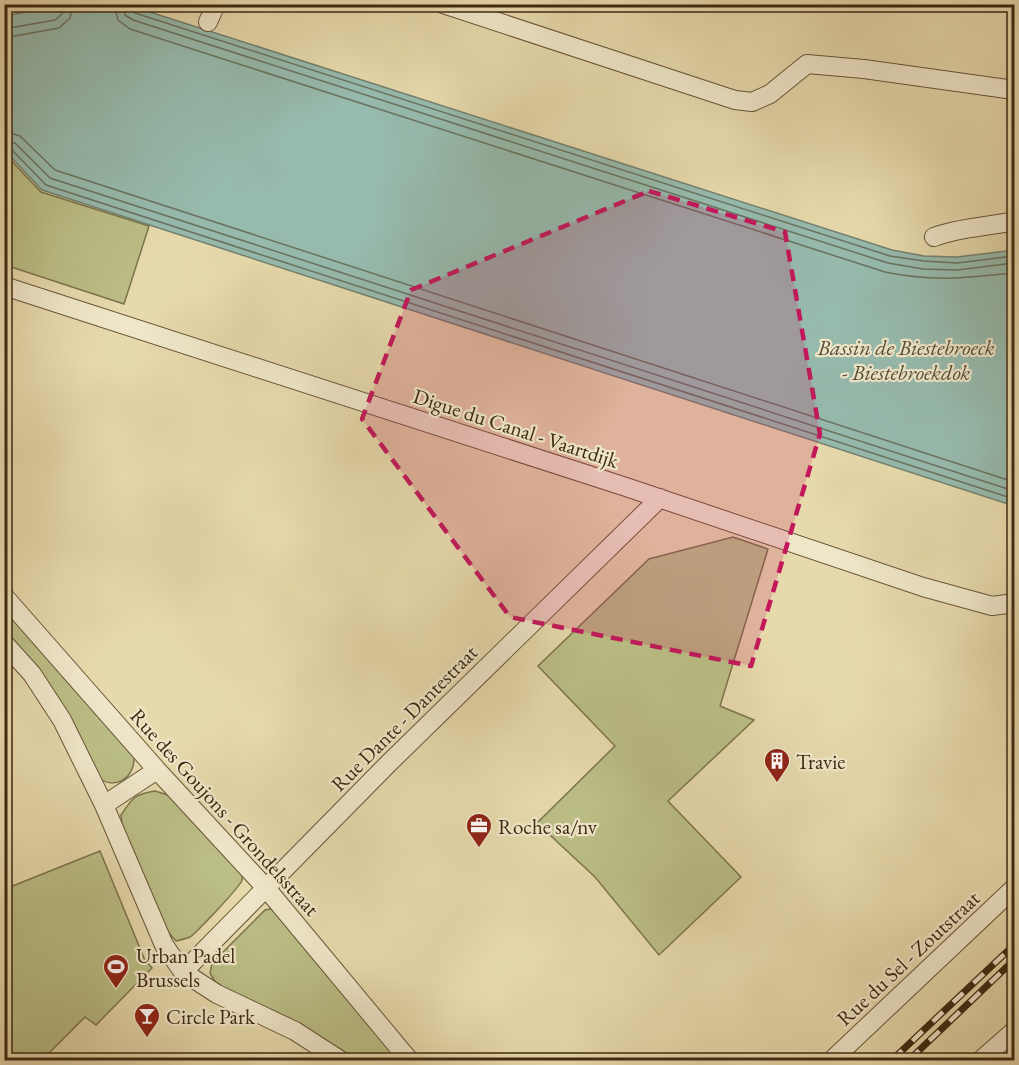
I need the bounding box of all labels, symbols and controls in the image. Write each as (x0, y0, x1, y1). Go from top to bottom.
water label: Bassin de Biestebroeck - Biestebroekdok (816, 333, 995, 387)
street label: Digue du Canal - Vaartdijk (410, 382, 623, 474)
street label: Rue Dante - Dantestraat (325, 639, 483, 797)
street label: Rue des Goujons - Grondelsstraat (125, 703, 326, 922)
building icon: Travie (762, 746, 792, 784)
place label: Travie (796, 748, 845, 775)
office icon: Roche sa/nv (464, 811, 494, 849)
place label: Roche sa/nv (498, 813, 598, 840)
street label: Rue du Sel - Zoutstraat (831, 884, 985, 1031)
place label: Urban Padel Brussels (136, 942, 235, 993)
sports icon: Urban Padel Brussels (101, 952, 131, 990)
bar icon: Circle Park (132, 1001, 162, 1039)
place label: Circle Park (166, 1003, 256, 1030)

